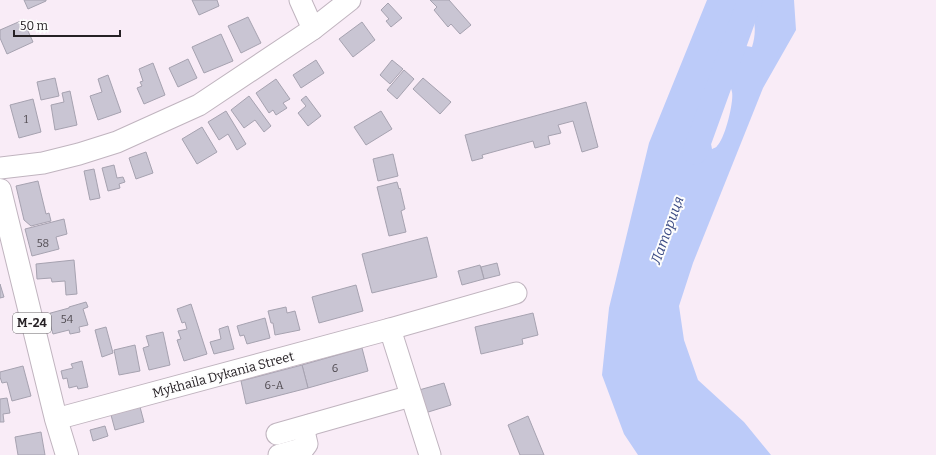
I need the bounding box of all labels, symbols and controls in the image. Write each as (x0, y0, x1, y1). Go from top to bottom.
scale bar (14, 12, 120, 38)
text: 50 m (20, 19, 49, 33)
house number: 1 (24, 113, 29, 126)
water label: Латориця (647, 194, 688, 267)
house number: 58 (37, 237, 49, 250)
road number: М-24 (13, 313, 51, 333)
house number: 54 (61, 313, 74, 326)
street label: Mykhaila Dykania Street (151, 348, 296, 401)
house number: 6 (332, 362, 338, 375)
house number: 6-А (264, 379, 284, 392)

